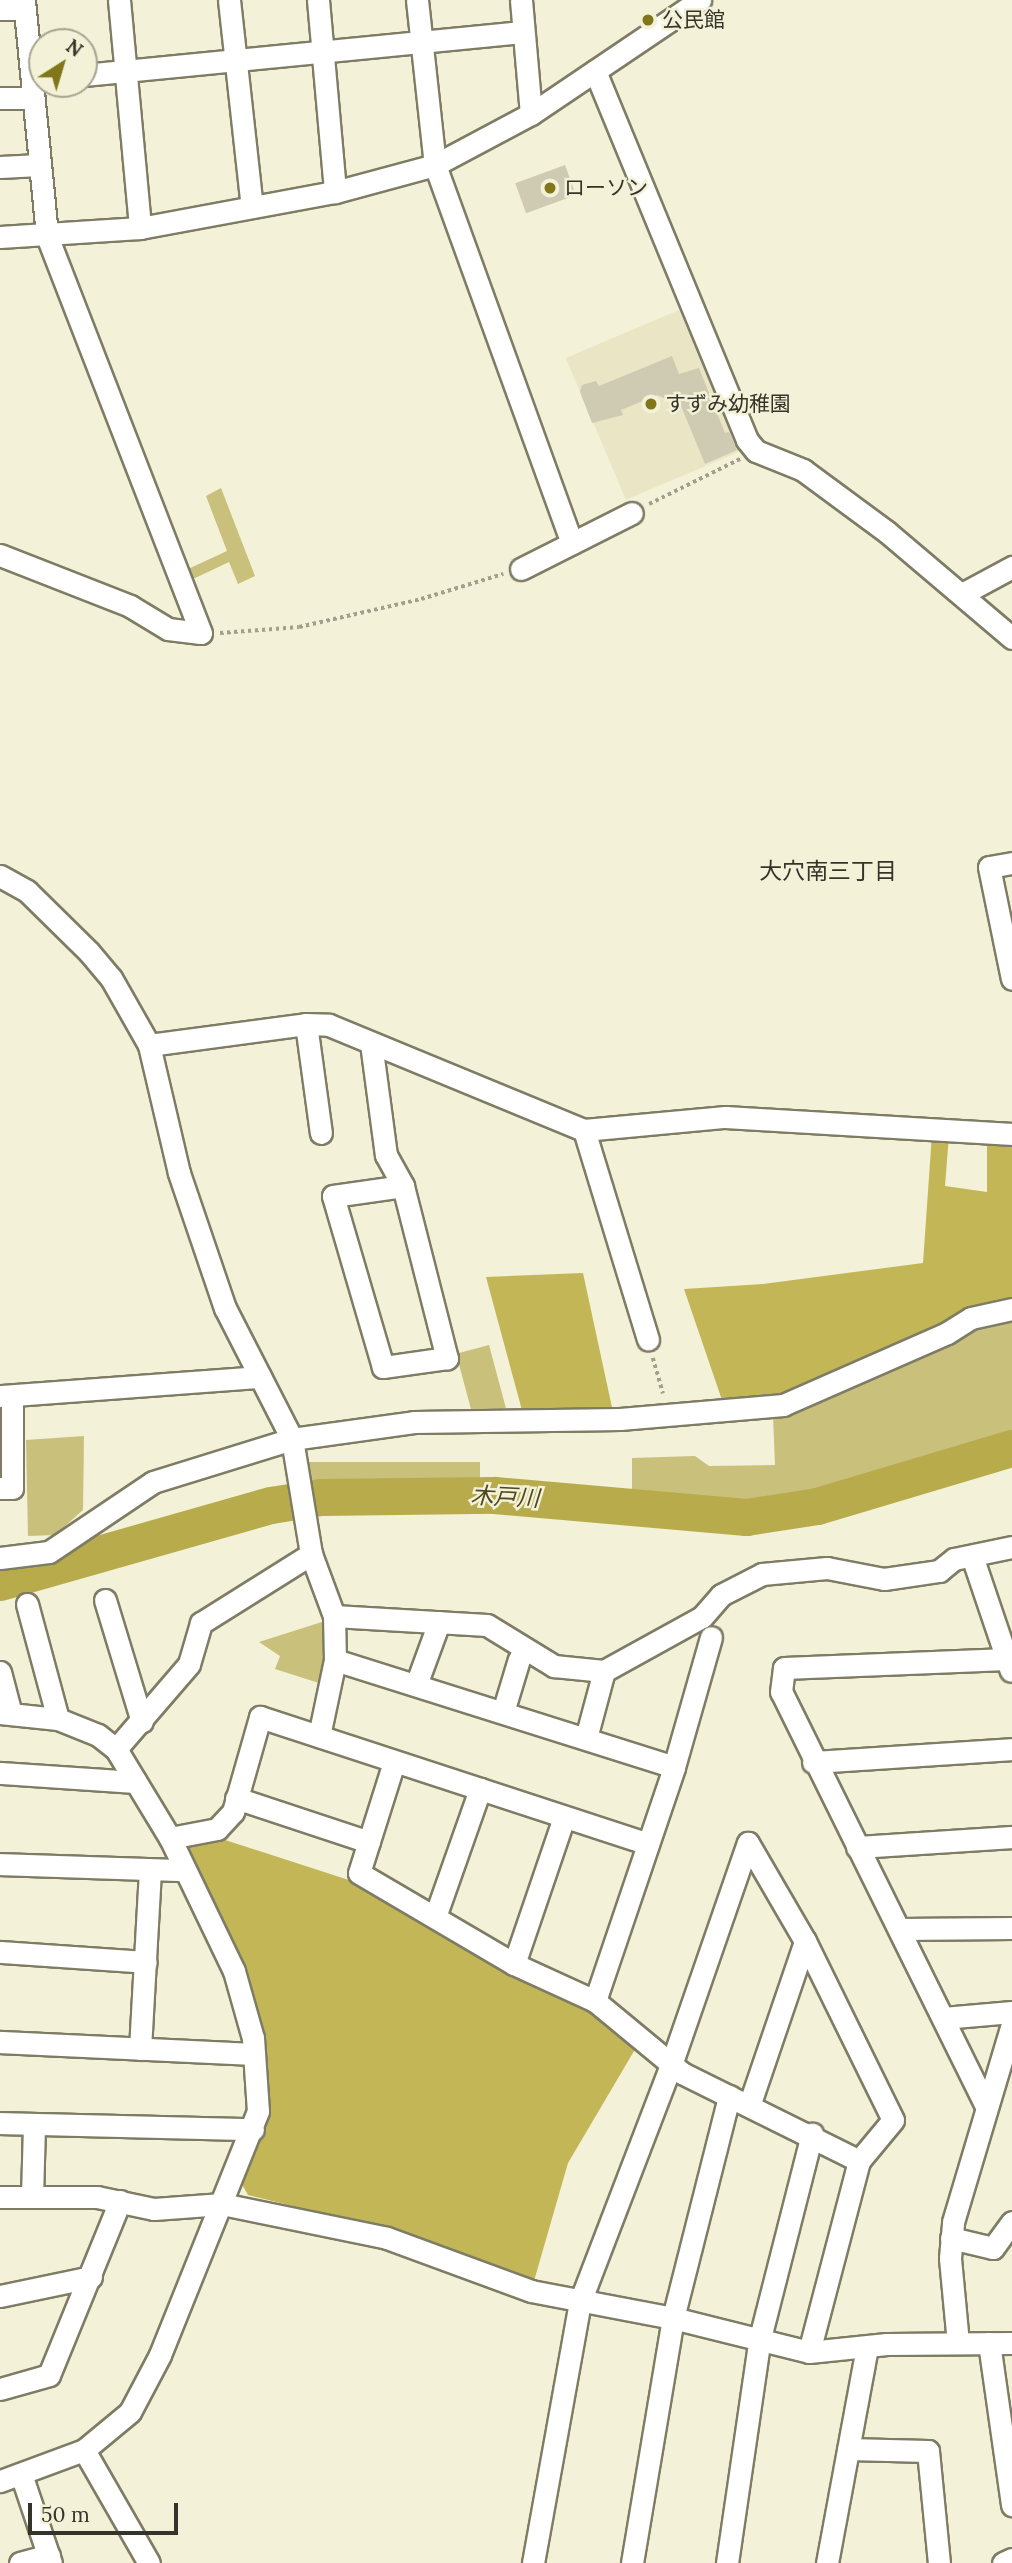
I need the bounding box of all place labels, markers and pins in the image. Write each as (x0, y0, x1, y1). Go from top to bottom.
place label: 公民館 (662, 7, 725, 33)
marker: 公民館 (640, 12, 656, 28)
place label: ローソン (564, 175, 648, 201)
marker: ローソン (542, 180, 558, 196)
place label: すずみ幼稚園 (665, 391, 791, 417)
marker: すずみ幼稚園 (643, 396, 659, 412)

